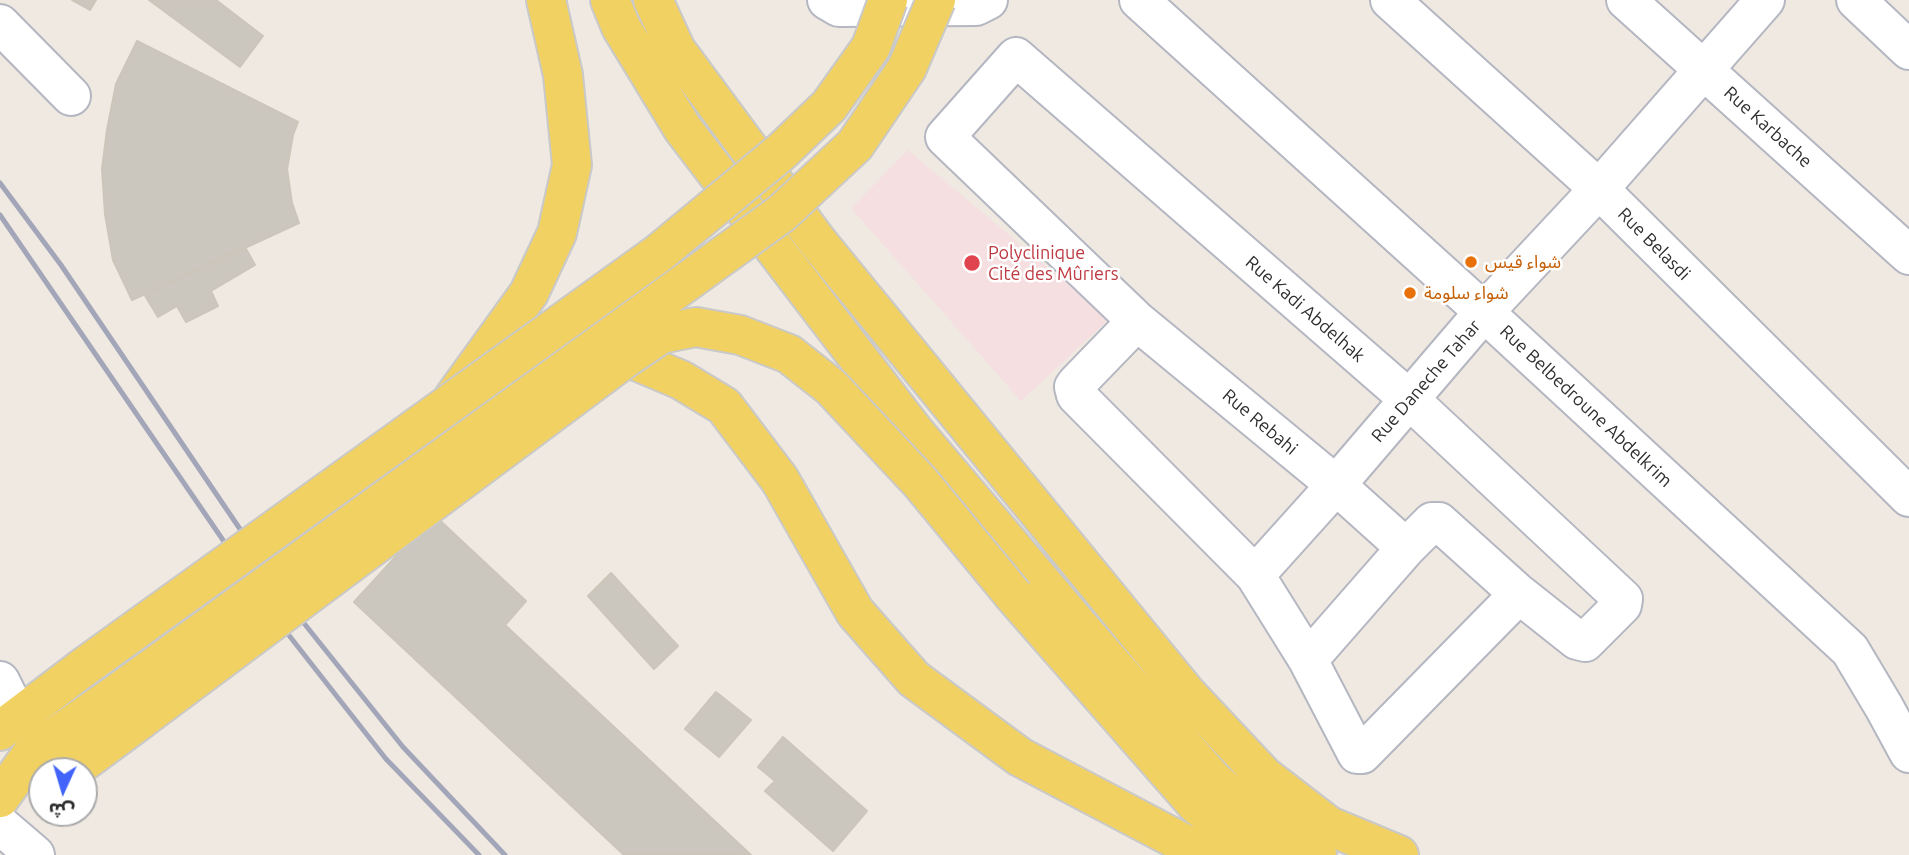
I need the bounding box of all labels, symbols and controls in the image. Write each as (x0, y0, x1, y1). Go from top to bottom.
street label: Rue Karbache (1720, 82, 1816, 172)
street label: Rue Belasdi (1613, 203, 1695, 285)
place label: Polyclinique Cité des Mûriers (988, 242, 1119, 284)
street label: Rue Kadi Abdelhak (1241, 251, 1369, 367)
place label: شواء قيس (1485, 251, 1561, 273)
marker: Polyclinique Cité des Mûriers (962, 253, 982, 273)
marker: شواء قيس (1463, 254, 1479, 270)
place label: شواء سلومة (1424, 282, 1509, 304)
marker: شواء سلومة (1402, 285, 1418, 301)
street label: Rue Daneche Tahar (1367, 315, 1485, 447)
street label: Rue Belbedroune Abdelkrim (1495, 320, 1677, 492)
street label: Rue Rebahi (1218, 384, 1302, 460)
north arrow (28, 757, 98, 827)
text: ش (48, 799, 75, 823)

